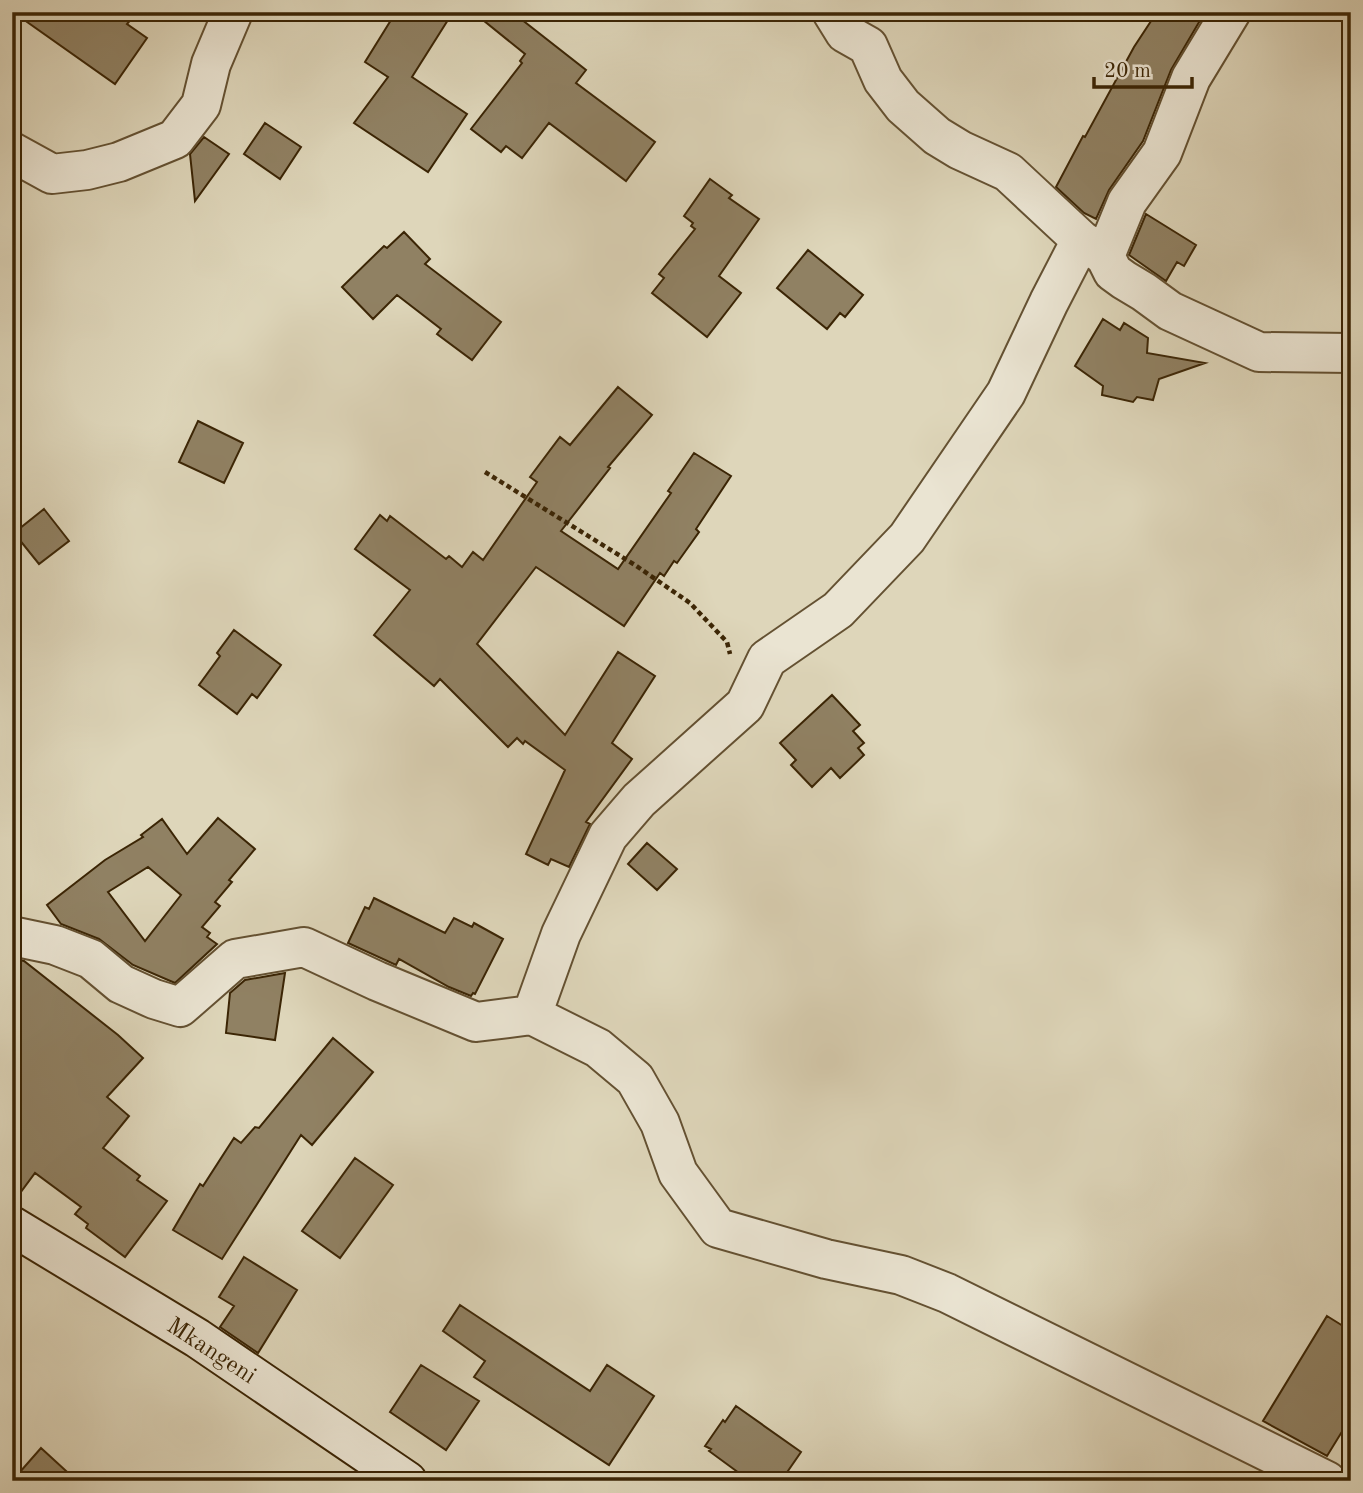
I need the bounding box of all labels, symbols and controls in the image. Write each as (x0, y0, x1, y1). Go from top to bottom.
scale bar (1094, 46, 1192, 90)
text: 20 m (1104, 61, 1151, 82)
street label: Mkangeni (162, 1314, 260, 1389)

